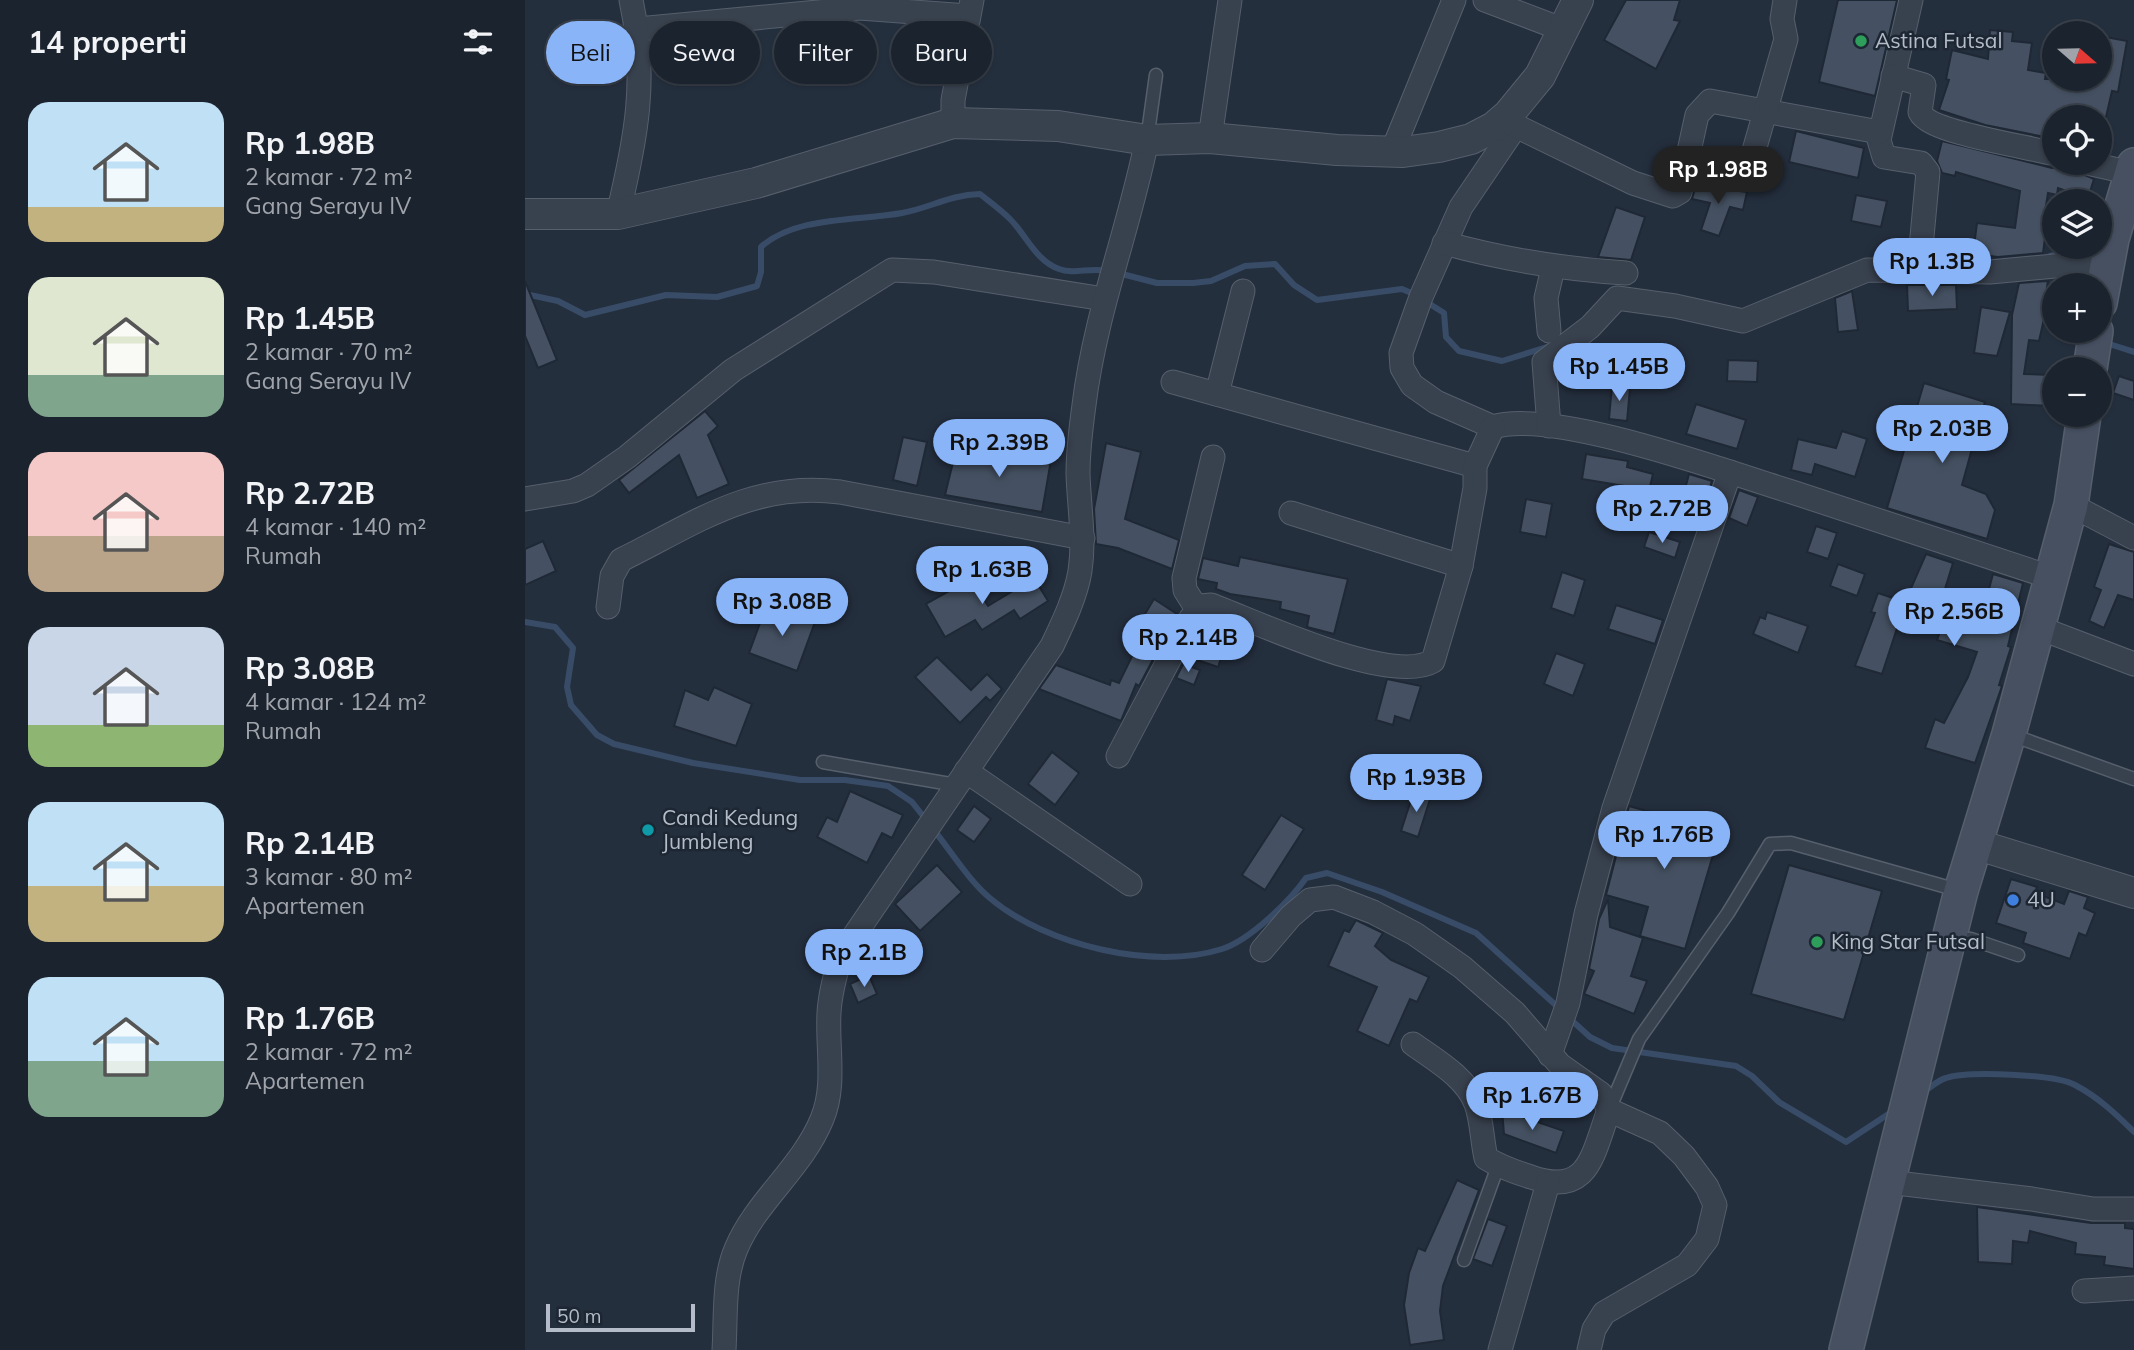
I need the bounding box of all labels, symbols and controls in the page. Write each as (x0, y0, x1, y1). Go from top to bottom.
chip: Beli (546, 21, 635, 84)
chip: Sewa (649, 21, 760, 84)
chip: Filter (774, 21, 877, 84)
chip: Baru (891, 21, 992, 84)
north arrow (2042, 21, 2112, 91)
map controls (2042, 21, 2112, 427)
text: 14 properti (28, 23, 187, 61)
icon: filters (459, 23, 497, 61)
place label: Astina Futsal (1875, 27, 2002, 53)
marker: Astina Futsal (1853, 33, 1869, 49)
button: locate (2042, 105, 2112, 175)
text: Rp 1.98B (245, 124, 375, 162)
icon: home (84, 130, 168, 214)
pin: Rp 1.98B (1646, 146, 1790, 206)
text: Rp 1.98B (1668, 154, 1768, 183)
text: 2 kamar · 72 m² (245, 162, 413, 191)
button: layers (2042, 189, 2112, 259)
text: Gang Serayu IV (245, 191, 411, 220)
pin: Rp 1.3B (1867, 238, 1997, 298)
text: Rp 1.3B (1889, 246, 1975, 275)
button: + (2042, 273, 2112, 343)
text: Rp 1.45B (245, 299, 375, 337)
icon: home (84, 305, 168, 389)
text: 2 kamar · 70 m² (245, 337, 413, 366)
pin: Rp 1.45B (1547, 344, 1691, 403)
text: Rp 1.45B (1569, 351, 1669, 380)
button: − (2042, 357, 2112, 427)
text: Gang Serayu IV (245, 366, 411, 395)
pin: Rp 2.03B (1870, 406, 2014, 465)
text: Rp 2.03B (1892, 413, 1992, 442)
pin: Rp 2.39B (927, 420, 1071, 479)
text: Rp 2.39B (949, 427, 1049, 456)
text: Rp 2.72B (245, 474, 375, 512)
icon: home (84, 480, 168, 564)
pin: Rp 2.72B (1590, 486, 1734, 545)
text: Rp 2.72B (1612, 493, 1712, 522)
text: 4 kamar · 140 m² (245, 512, 426, 541)
text: Rumah (245, 541, 322, 570)
pin: Rp 1.63B (910, 546, 1054, 606)
text: Rp 1.63B (932, 554, 1032, 583)
pin: Rp 3.08B (710, 578, 854, 638)
text: Rp 3.08B (732, 586, 832, 615)
pin: Rp 2.56B (1882, 588, 2026, 648)
text: Rp 2.56B (1904, 596, 2004, 625)
pin: Rp 2.14B (1116, 614, 1260, 674)
text: Rp 2.14B (1138, 622, 1238, 651)
text: Rp 3.08B (245, 649, 375, 687)
icon: home (84, 655, 168, 739)
text: 4 kamar · 124 m² (245, 687, 426, 716)
text: Rumah (245, 716, 322, 745)
pin: Rp 1.93B (1344, 754, 1488, 814)
text: Rp 1.93B (1366, 762, 1466, 791)
place label: Candi Kedung Jumbleng (662, 804, 798, 854)
pin: Rp 1.76B (1592, 812, 1736, 871)
text: Rp 1.76B (1614, 819, 1714, 848)
marker: Candi Kedung Jumbleng (640, 822, 656, 838)
text: Rp 2.14B (245, 824, 375, 862)
icon: home (84, 830, 168, 914)
text: 3 kamar · 80 m² (245, 862, 413, 891)
place label: 4U (2027, 886, 2055, 912)
text: Apartemen (245, 891, 365, 920)
marker: 4U (2005, 892, 2021, 908)
place label: King Star Futsal (1831, 928, 1985, 954)
pin: Rp 2.1B (799, 930, 929, 989)
marker: King Star Futsal (1809, 934, 1825, 950)
text: Rp 2.1B (821, 937, 907, 966)
text: Rp 1.76B (245, 999, 375, 1037)
icon: home (84, 1005, 168, 1089)
text: 2 kamar · 72 m² (245, 1037, 413, 1066)
text: Apartemen (245, 1066, 365, 1095)
pin: Rp 1.67B (1460, 1072, 1604, 1132)
text: Rp 1.67B (1482, 1080, 1582, 1109)
scale bar (546, 1301, 695, 1333)
text: 50 m (557, 1304, 601, 1328)

